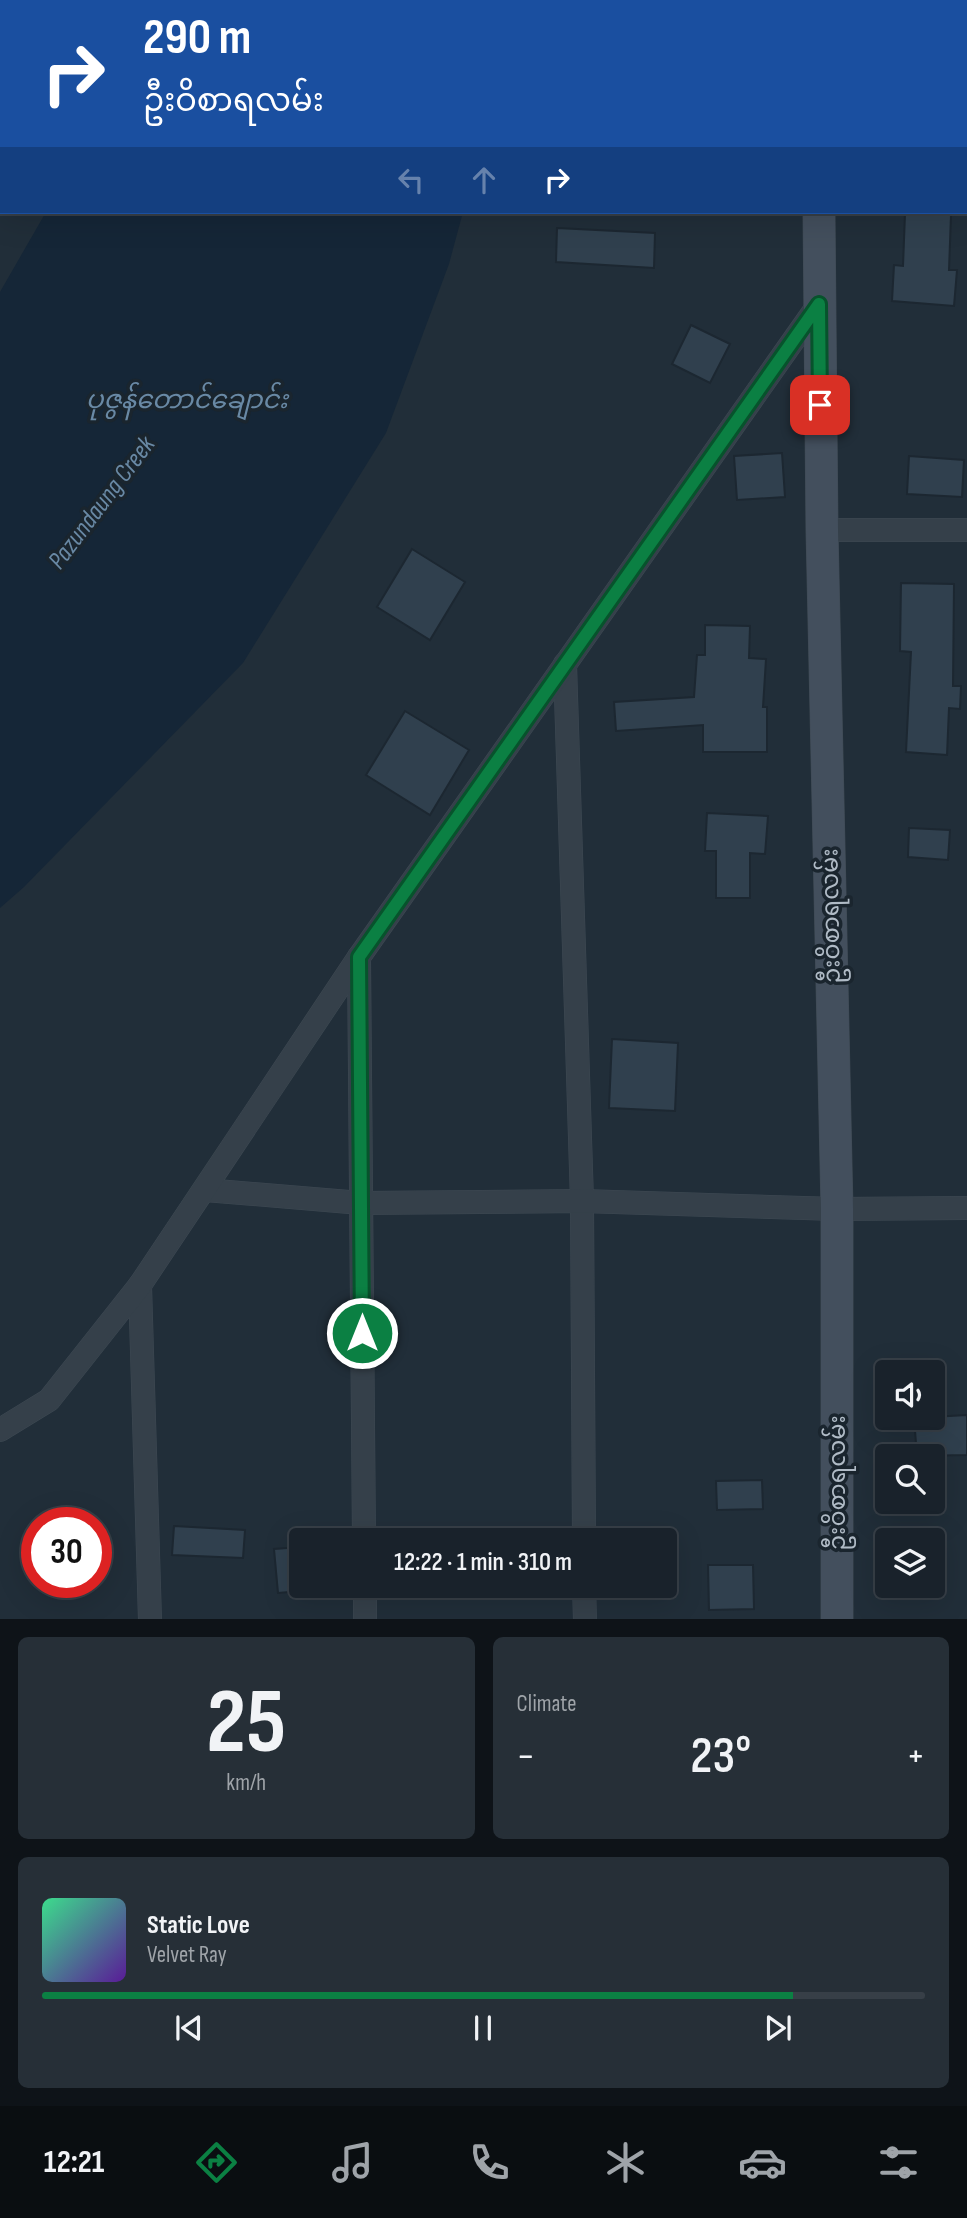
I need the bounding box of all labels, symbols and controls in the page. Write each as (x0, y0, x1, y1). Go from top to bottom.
text: 290 m (143, 9, 251, 68)
icon: right (28, 28, 119, 119)
text: ဦးဝိစာရလမ်း (143, 82, 324, 121)
icon: left (392, 161, 430, 199)
icon: ahead (465, 161, 503, 199)
icon: right (538, 161, 576, 199)
pin (790, 375, 850, 435)
water label: ပုဇွန်တောင်ချောင်း (86, 381, 290, 421)
icon: arrive (801, 386, 839, 424)
water label: Pazundaung Creek (42, 429, 163, 576)
street label: ဦးဝိစာရလမ်း (813, 848, 851, 984)
position arrow (325, 1296, 399, 1370)
map controls (875, 1360, 945, 1598)
button: sound (875, 1360, 945, 1430)
street label: ဦးဝိစာရလမ်း (821, 1415, 856, 1551)
button: search (875, 1444, 945, 1514)
speed limit sign: 30 (21, 1507, 112, 1598)
button: layers (875, 1528, 945, 1598)
text: 12:22 · 1 min · 310 m (394, 1547, 572, 1578)
text: 25 (206, 1669, 286, 1778)
text: Climate (517, 1690, 576, 1718)
text: 23° (690, 1725, 751, 1788)
text: − (517, 1734, 535, 1779)
text: + (906, 1734, 925, 1779)
text: km/h (226, 1769, 266, 1797)
text: Static Love (147, 1910, 250, 1941)
text: Velvet Ray (147, 1941, 227, 1969)
icon: previous (170, 2009, 208, 2047)
icon: pause (464, 2009, 502, 2047)
icon: next (759, 2009, 797, 2047)
icon: directions (192, 2138, 241, 2187)
icon: music (328, 2138, 377, 2187)
icon: phone (465, 2138, 514, 2187)
icon: climate (601, 2138, 650, 2187)
icon: car (738, 2138, 787, 2187)
icon: filters (874, 2138, 923, 2187)
text: 12:21 (44, 2143, 104, 2182)

